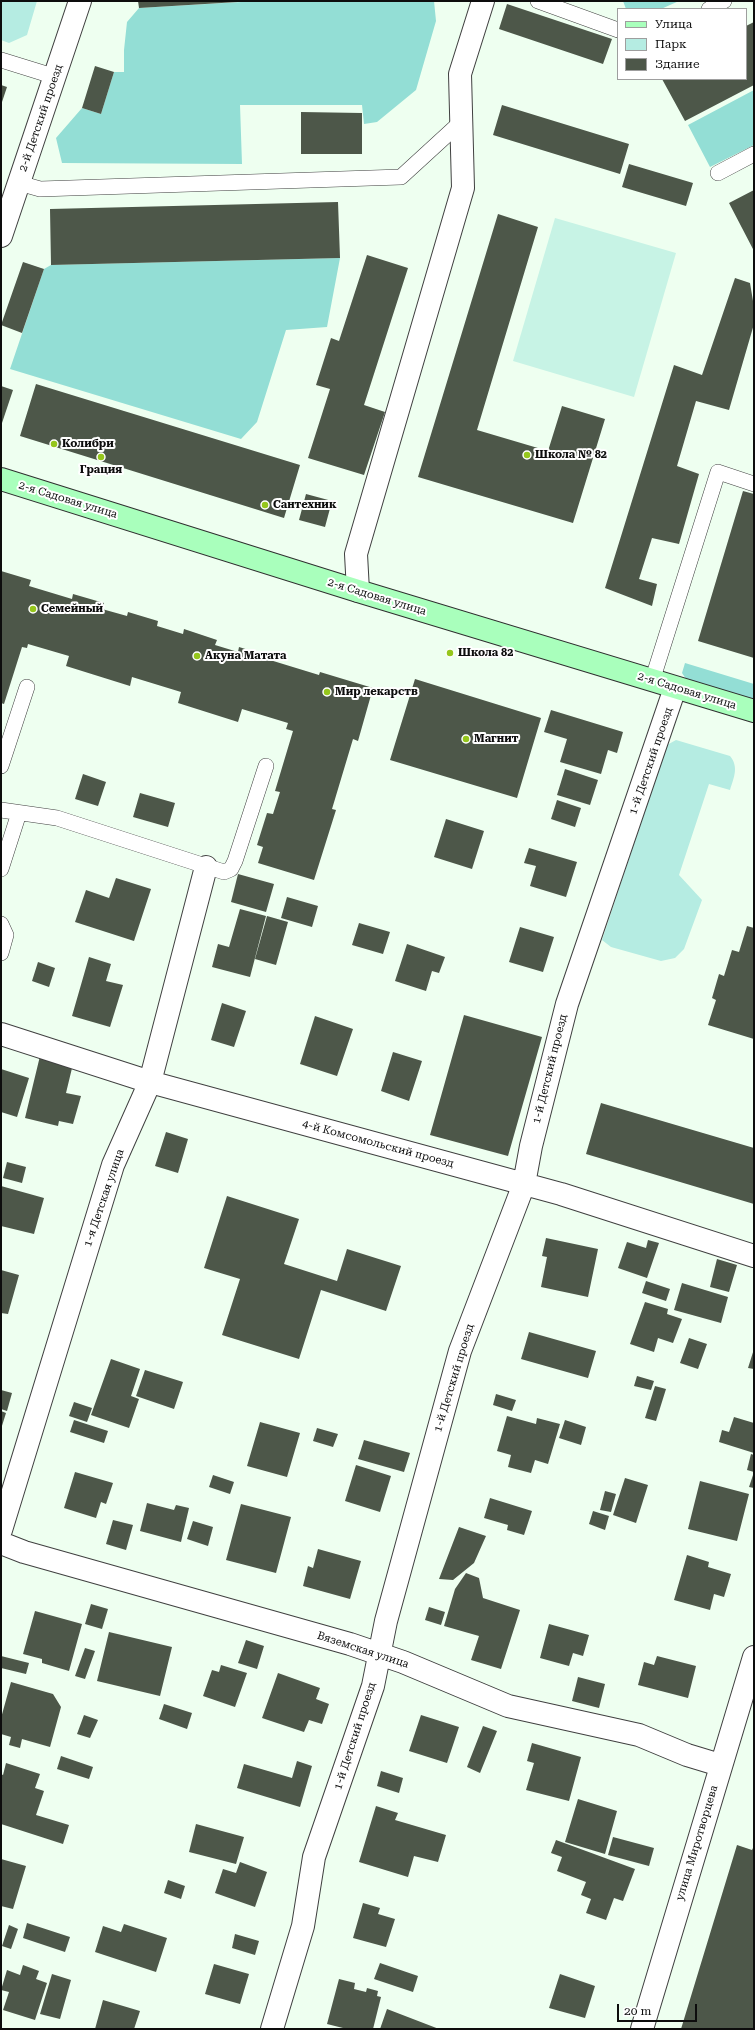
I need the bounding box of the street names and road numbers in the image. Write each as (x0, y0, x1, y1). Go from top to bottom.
street label: 2-й Детский проезд (16, 63, 66, 173)
street label: 2-я Садовая улица (17, 479, 119, 521)
street label: 2-я Садовая улица (326, 576, 428, 618)
street label: 2-я Садовая улица (636, 670, 738, 712)
street label: 1-й Детский проезд (626, 706, 676, 816)
street label: 1-й Детский проезд (530, 1013, 570, 1125)
street label: 4-й Комсомольский проезд (301, 1117, 455, 1171)
street label: 1-я Детская улица (81, 1147, 127, 1249)
street label: 1-й Детский проезд (431, 1322, 477, 1434)
street label: Вяземская улица (315, 1629, 411, 1671)
street label: 1-й Детский проезд (331, 1681, 379, 1791)
street label: улица Миротворцева (673, 1784, 721, 1902)

